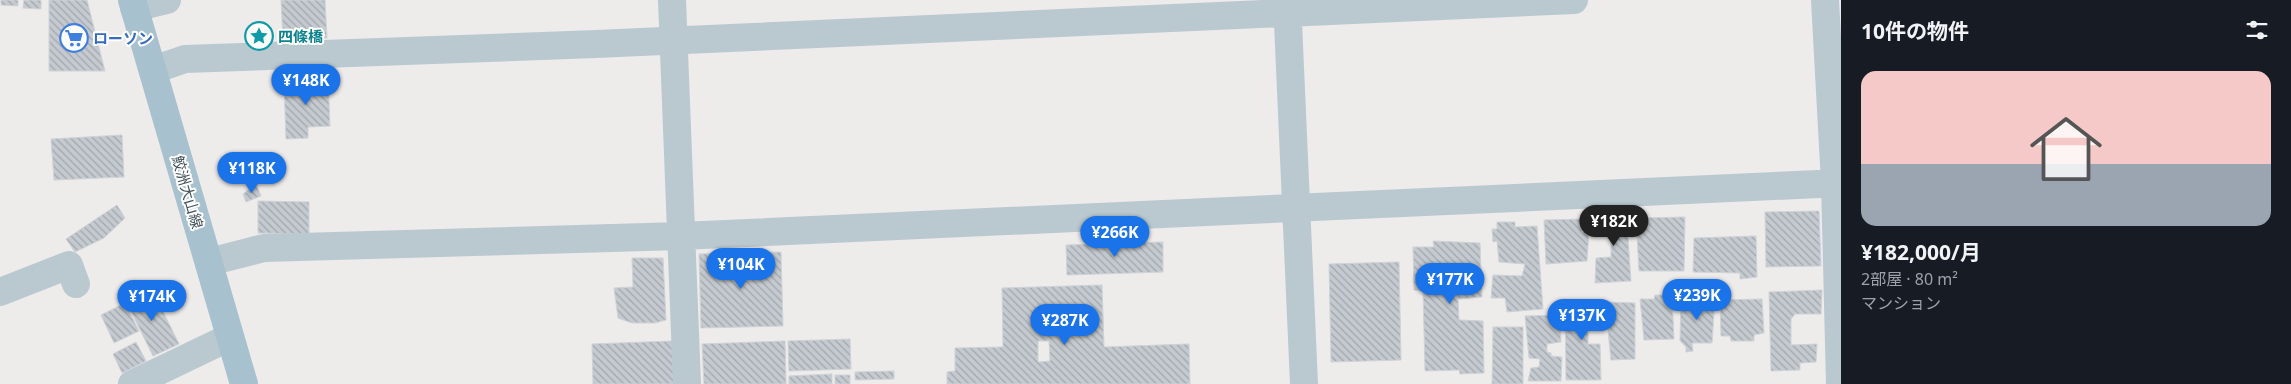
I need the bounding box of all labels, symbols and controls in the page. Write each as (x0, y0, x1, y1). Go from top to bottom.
icon: filters (2243, 16, 2271, 44)
text: 10件の物件 (1861, 17, 1969, 45)
place icon: 四條橋 (244, 21, 274, 51)
supermarket icon: ローソン (59, 23, 89, 53)
place label: 四條橋 (278, 26, 324, 46)
place label: ローソン (93, 28, 153, 48)
pin: ¥148K (271, 64, 341, 106)
text: ¥148K (282, 69, 330, 91)
icon: home (2021, 104, 2111, 194)
pin: ¥118K (217, 152, 287, 194)
street label: 鮫洲大山線 (168, 153, 208, 231)
text: ¥118K (228, 157, 276, 179)
pin: ¥182K (1579, 204, 1649, 247)
text: ¥182K (1590, 210, 1638, 232)
pin: ¥266K (1080, 216, 1150, 258)
text: ¥266K (1091, 221, 1139, 243)
text: ¥182,000/月 (1861, 238, 1981, 266)
pin: ¥104K (706, 248, 776, 290)
text: ¥104K (717, 253, 765, 275)
pin: ¥177K (1415, 262, 1485, 305)
text: ¥177K (1426, 268, 1474, 290)
text: 2部屋 · 80 m² (1861, 268, 1958, 290)
pin: ¥239K (1662, 278, 1732, 321)
pin: ¥174K (117, 280, 187, 322)
text: ¥239K (1673, 284, 1721, 306)
text: ¥174K (128, 285, 176, 307)
text: マンション (1861, 292, 1941, 314)
pin: ¥137K (1547, 298, 1617, 341)
pin: ¥287K (1030, 304, 1100, 346)
text: ¥137K (1558, 304, 1606, 326)
text: ¥287K (1041, 309, 1089, 331)

